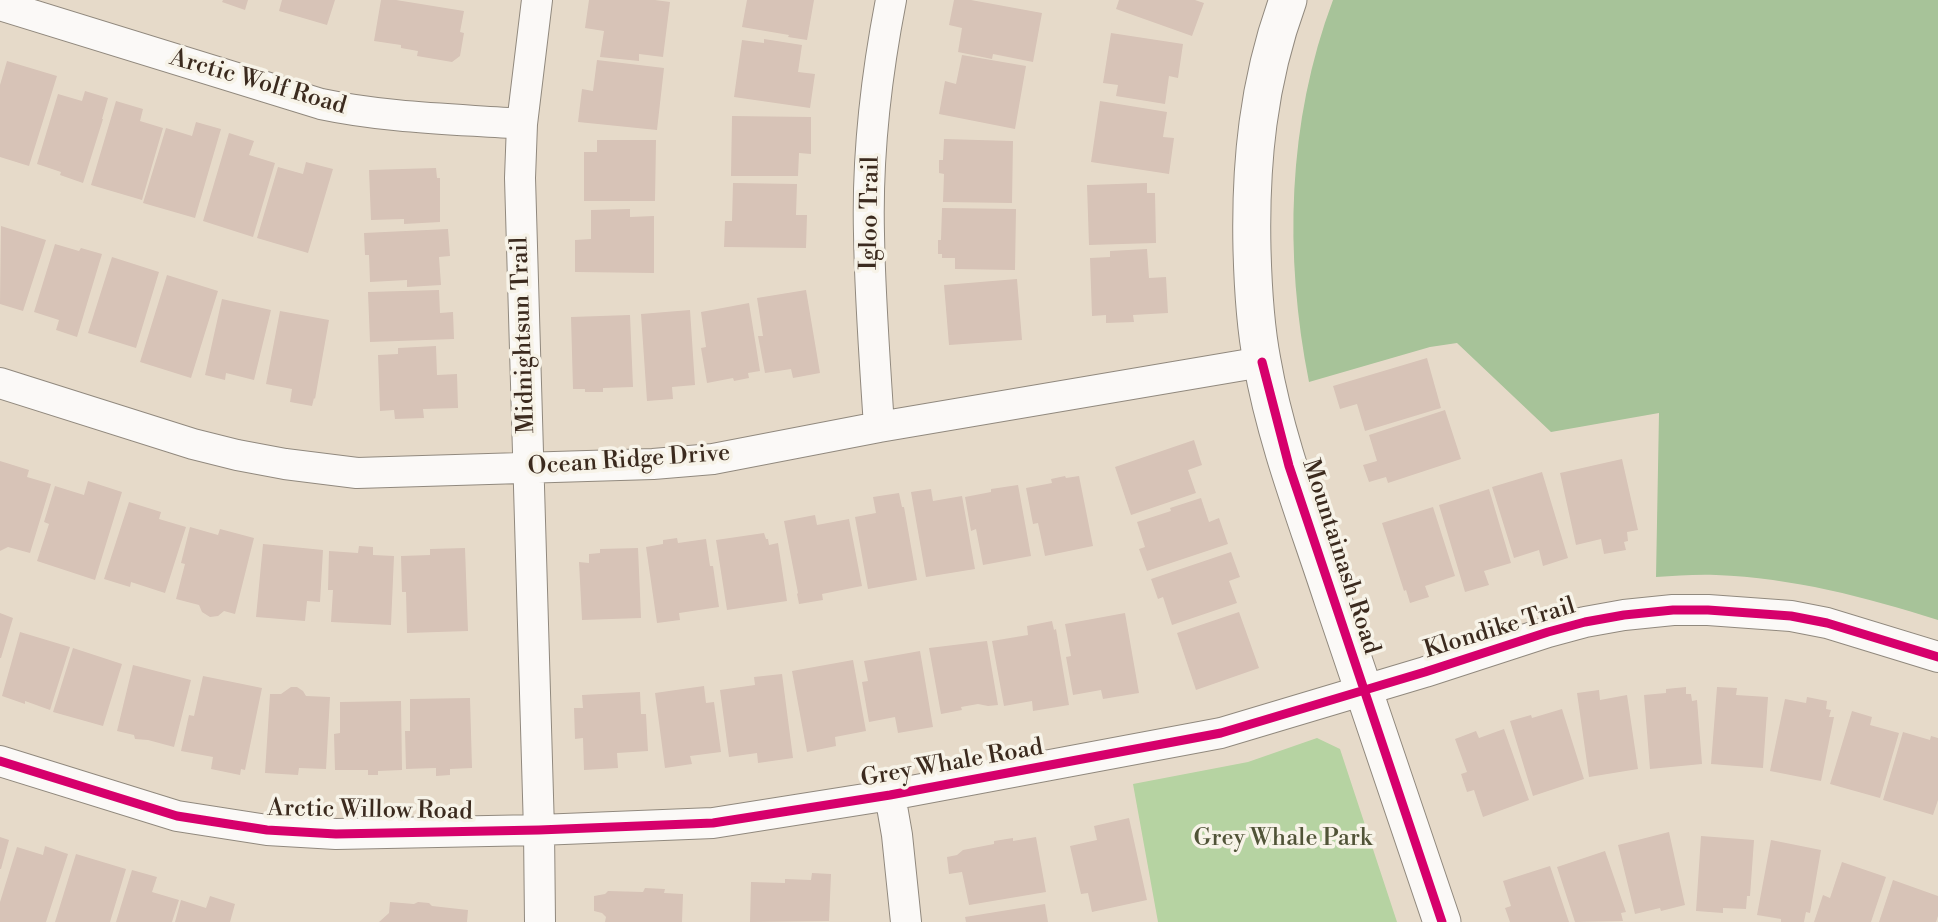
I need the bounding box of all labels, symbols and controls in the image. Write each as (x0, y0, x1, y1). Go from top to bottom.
street label: Arctic Wolf Road (166, 44, 350, 122)
street label: Igloo Trail (856, 156, 886, 270)
street label: Midnightsun Trail (506, 236, 542, 434)
street label: Ocean Ridge Drive (527, 440, 731, 482)
street label: Mountainash Road (1295, 456, 1385, 658)
street label: Klondike Trail (1421, 592, 1579, 666)
street label: Grey Whale Road (859, 734, 1045, 794)
street label: Arctic Willow Road (267, 795, 473, 827)
park label: Grey Whale Park (1194, 825, 1372, 853)

